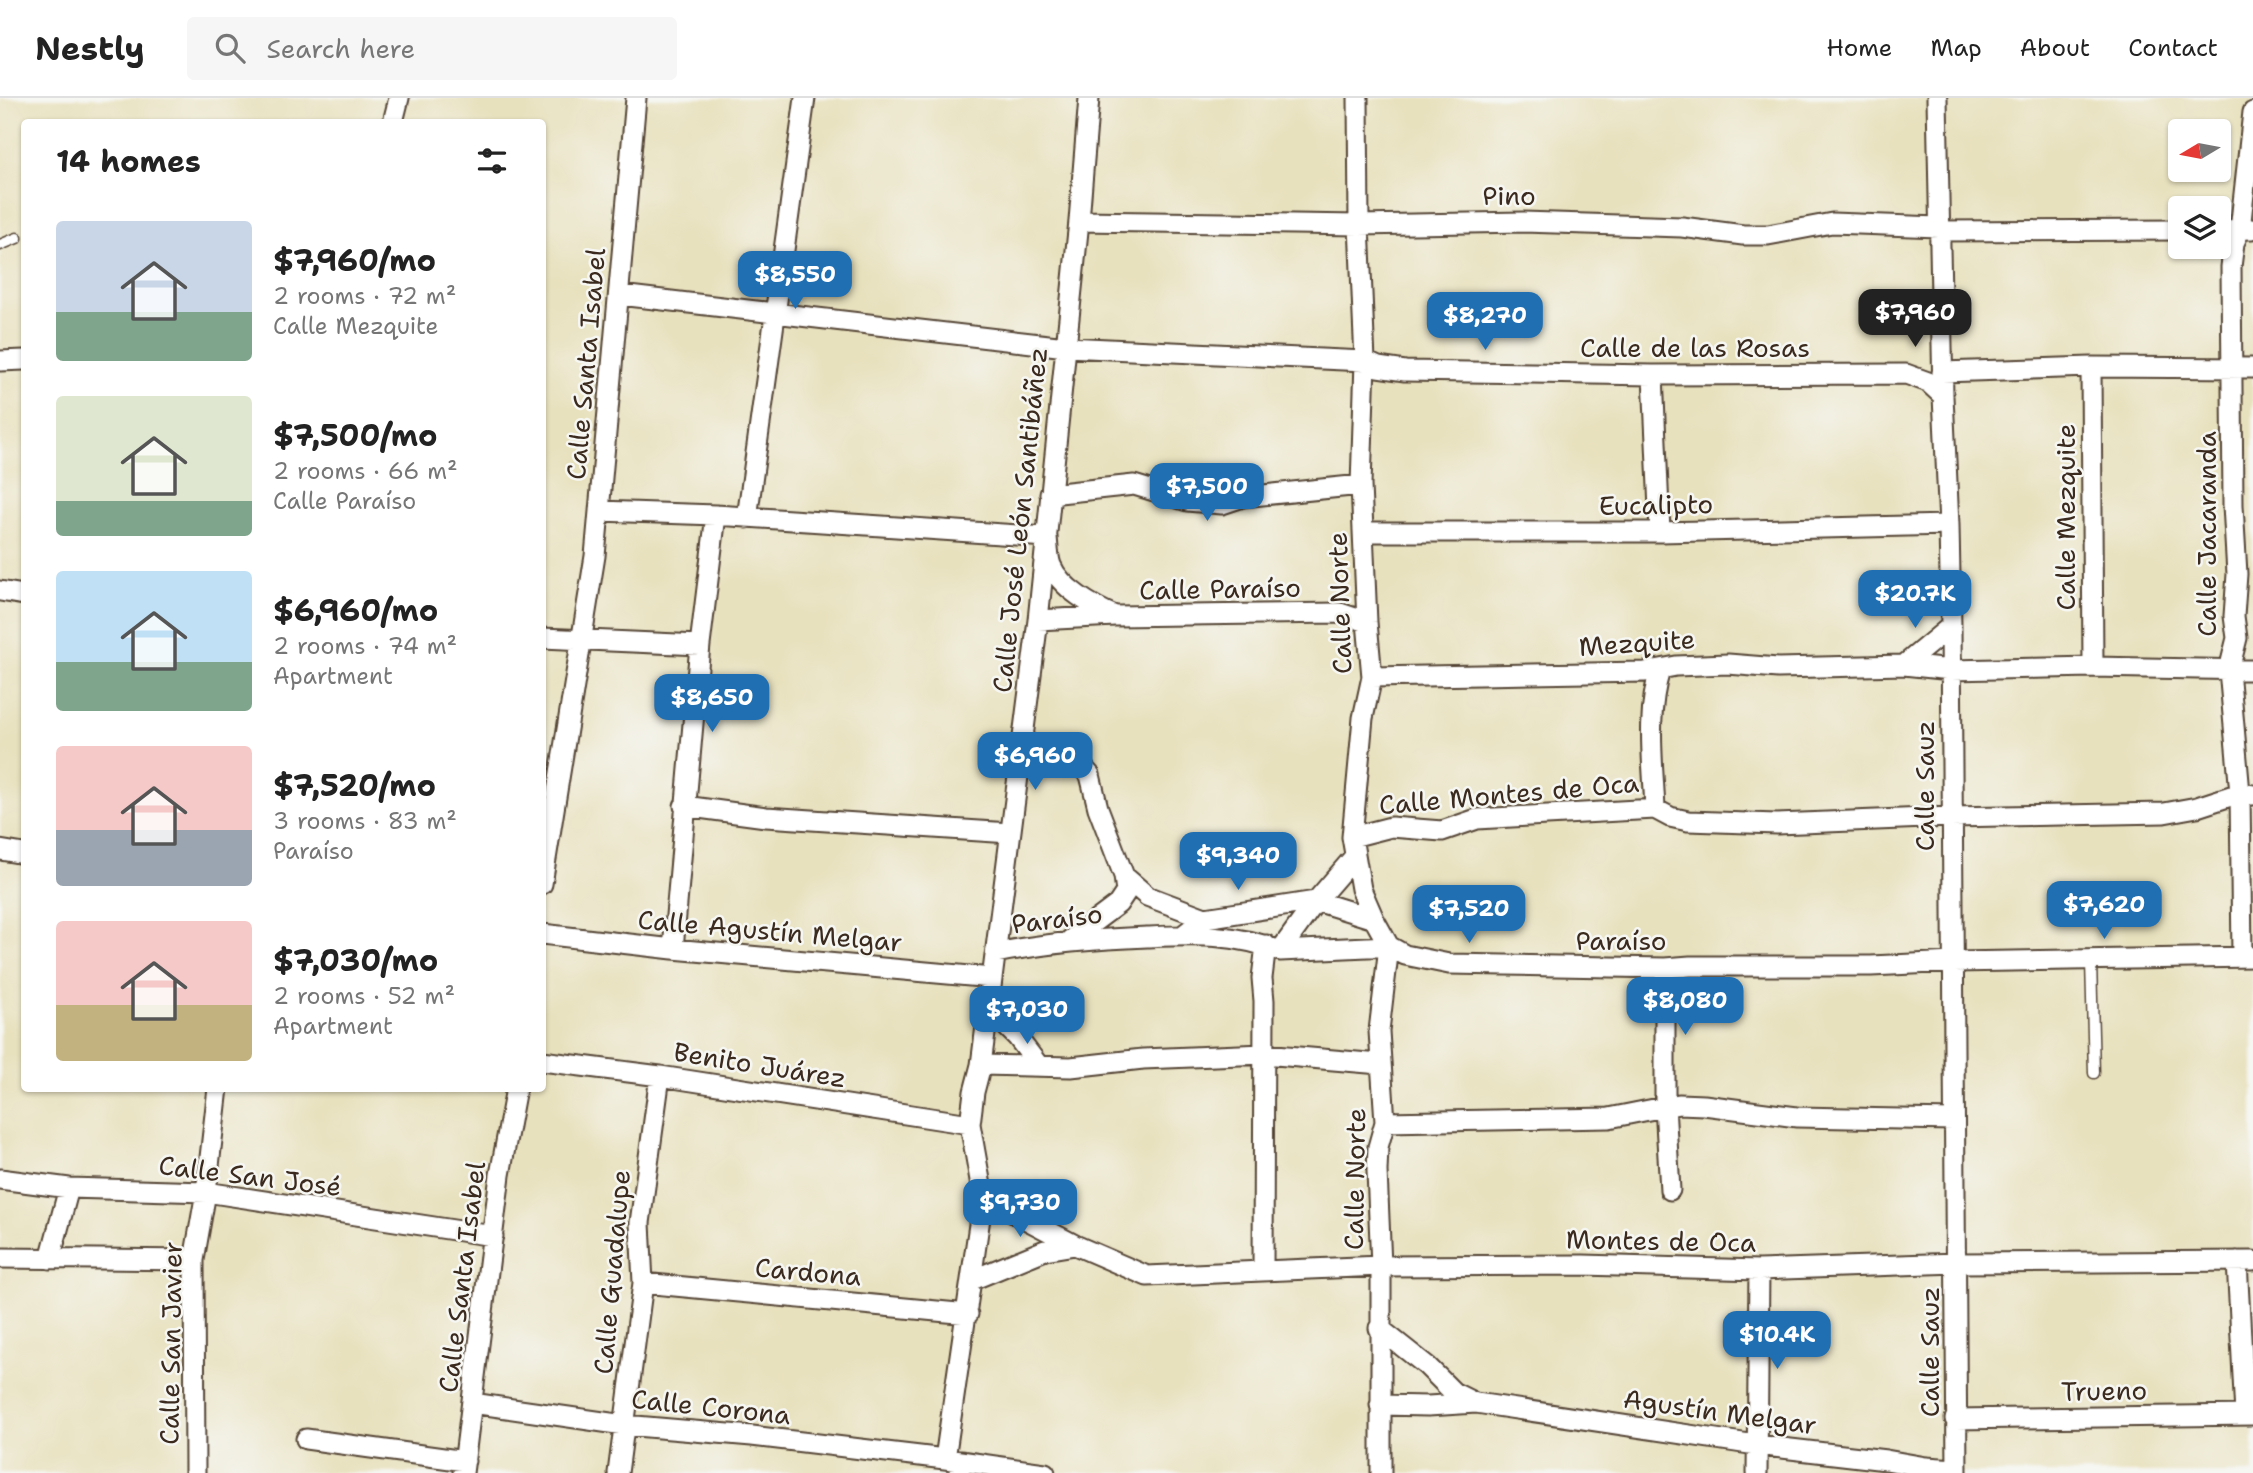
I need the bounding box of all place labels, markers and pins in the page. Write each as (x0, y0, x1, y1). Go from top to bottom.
pin: $8,550 (738, 252, 852, 311)
pin: $7,960 (1858, 289, 1972, 349)
pin: $8,270 (1428, 292, 1542, 352)
pin: $7,500 (1150, 464, 1264, 523)
pin: $20.7K (1858, 570, 1972, 630)
pin: $8,650 (655, 674, 769, 734)
pin: $6,960 (978, 732, 1092, 792)
pin: $9,340 (1181, 832, 1295, 892)
pin: $7,620 (2047, 882, 2161, 941)
pin: $7,520 (1412, 886, 1526, 945)
pin: $8,080 (1628, 978, 1742, 1037)
pin: $7,030 (970, 986, 1084, 1046)
pin: $9,730 (963, 1180, 1077, 1239)
pin: $10.4K (1720, 1312, 1834, 1371)

